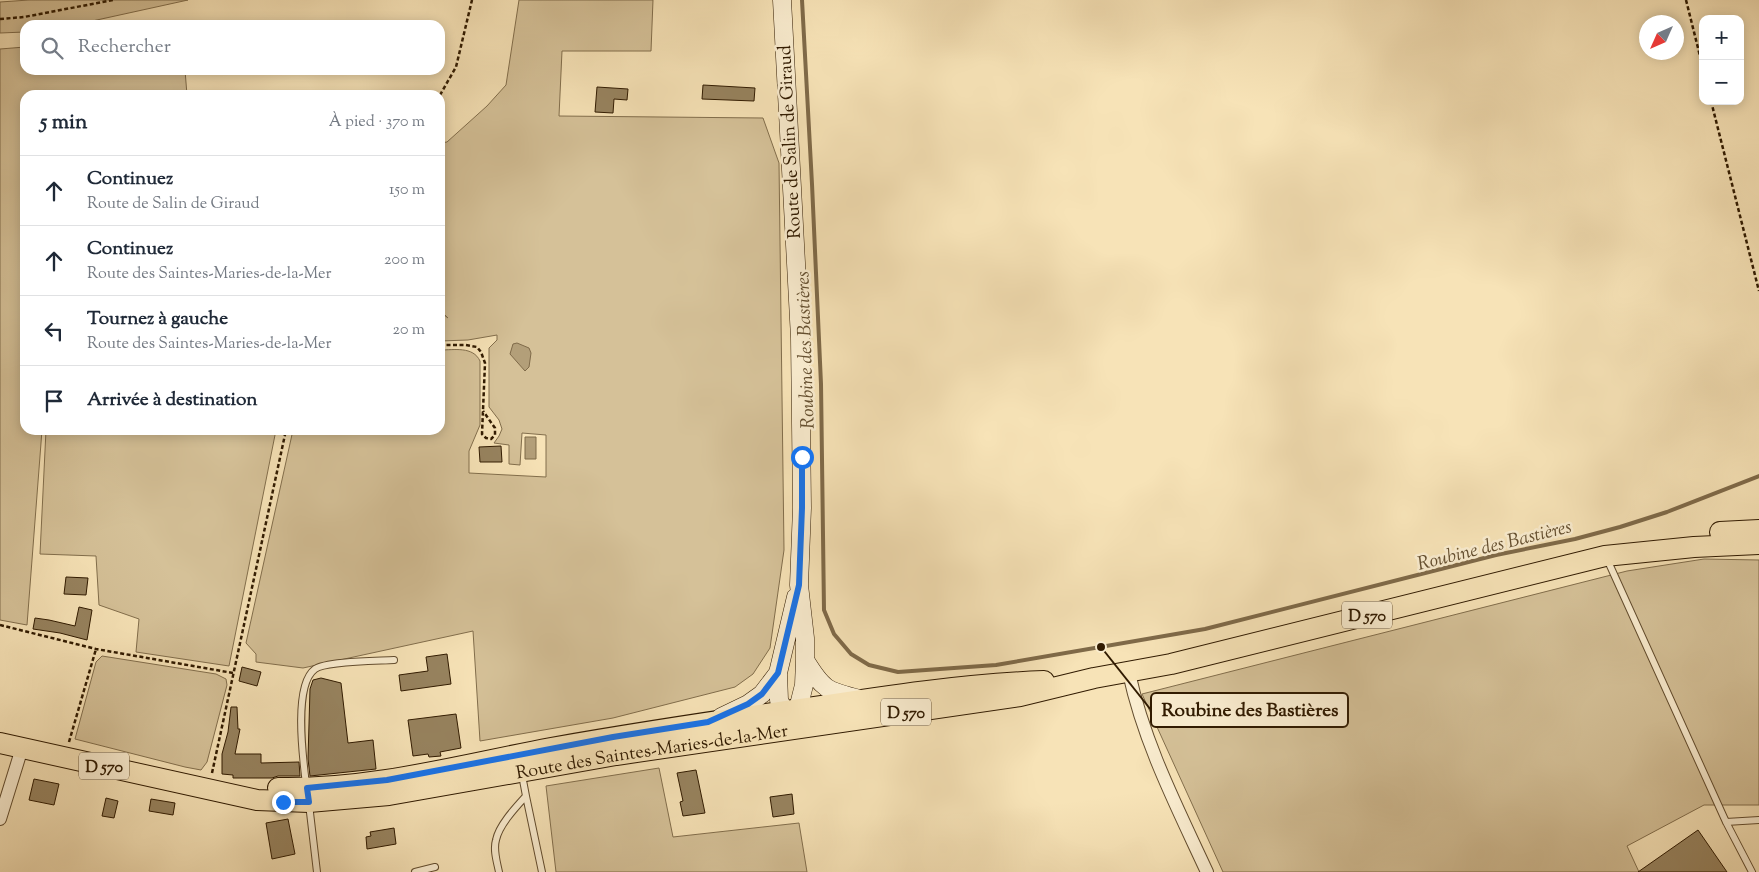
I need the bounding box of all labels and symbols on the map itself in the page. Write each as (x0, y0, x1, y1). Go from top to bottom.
north arrow (1639, 15, 1684, 60)
street label: Route de Salin de Giraud (773, 44, 809, 240)
water label: Roubine des Bastières (790, 271, 823, 429)
route start (791, 446, 814, 469)
water label: Roubine des Bastières (1415, 514, 1574, 579)
road number: D 570 (1342, 602, 1392, 628)
callout: Roubine des Bastières (1151, 693, 1348, 727)
text: Roubine des Bastières (1161, 698, 1339, 725)
road number: D 570 (881, 699, 931, 726)
street label: Route des Saintes-Maries-de-la-Mer (514, 719, 790, 787)
road number: D 570 (79, 752, 129, 779)
route end (272, 791, 295, 814)

